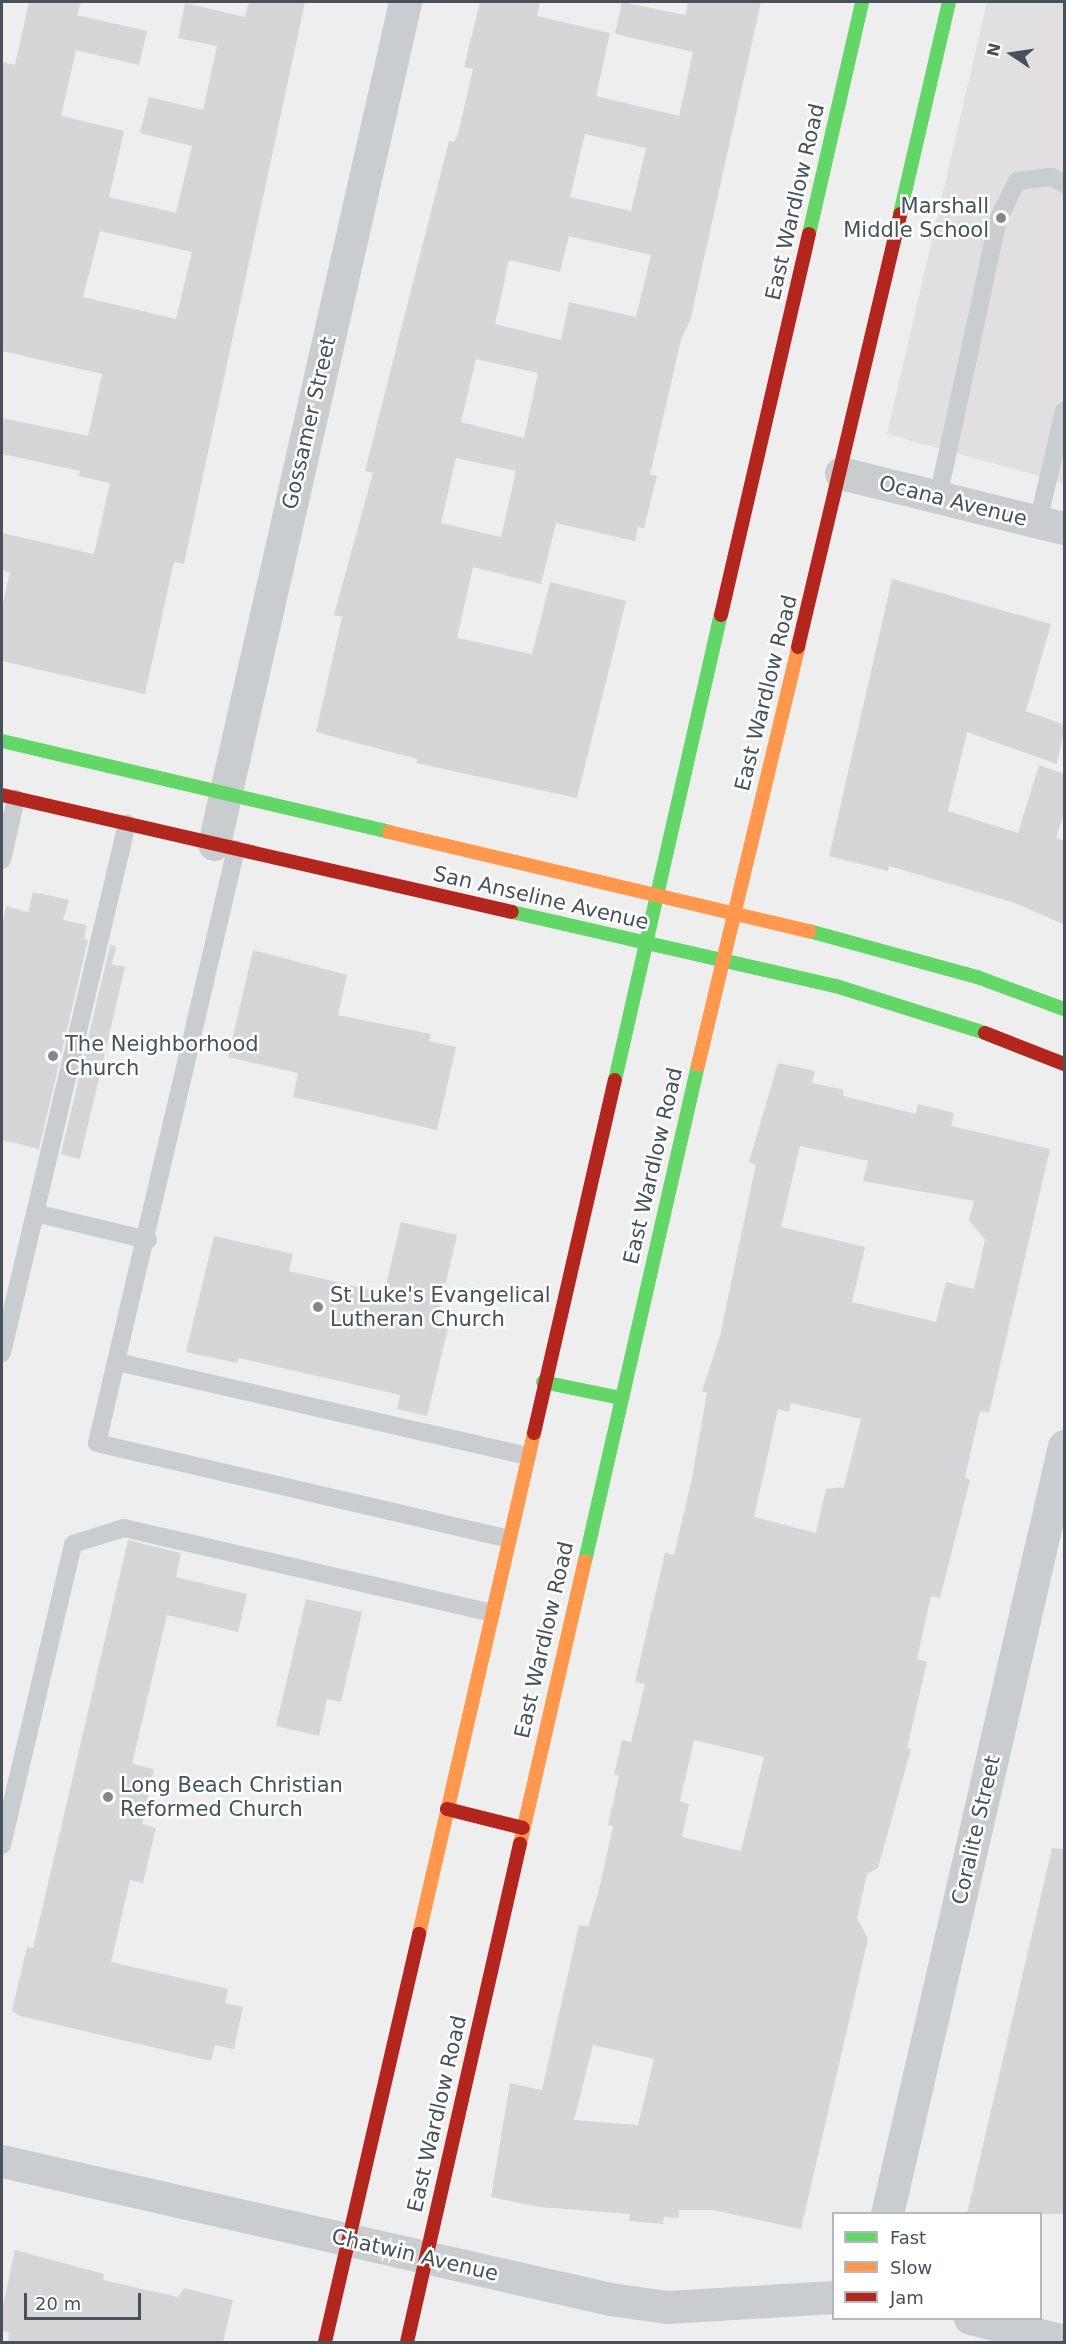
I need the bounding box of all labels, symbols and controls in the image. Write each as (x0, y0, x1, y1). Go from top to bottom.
north arrow (982, 24, 1042, 84)
text: N (983, 41, 1005, 59)
street label: East Wardlow Road (760, 101, 830, 303)
place label: Marshall Middle School (843, 193, 989, 243)
marker: Marshall Middle School (994, 211, 1008, 225)
street label: Gossamer Street (277, 334, 341, 512)
street label: Ocana Avenue (876, 470, 1030, 532)
street label: East Wardlow Road (729, 592, 803, 794)
street label: San Anseline Avenue (431, 861, 651, 935)
place label: The Neighborhood Church (65, 1031, 259, 1081)
marker: The Neighborhood Church (46, 1049, 60, 1063)
street label: East Wardlow Road (618, 1065, 688, 1267)
place label: St Luke's Evangelical Lutheran Church (330, 1282, 551, 1332)
marker: St Luke's Evangelical Lutheran Church (311, 1300, 325, 1314)
street label: East Wardlow Road (509, 1539, 579, 1741)
street label: Coralite Street (947, 1753, 1005, 1907)
place label: Long Beach Christian Reformed Church (120, 1772, 343, 1822)
marker: Long Beach Christian Reformed Church (101, 1790, 115, 1804)
street label: East Wardlow Road (402, 2013, 472, 2215)
legend (832, 2212, 1042, 2320)
street label: Chatwin Avenue (329, 2224, 501, 2286)
text: Fast (890, 2227, 926, 2248)
text: Slow (890, 2257, 932, 2278)
scale bar (27, 2281, 144, 2319)
text: Jam (890, 2287, 924, 2308)
text: 20 m (35, 2293, 81, 2314)

